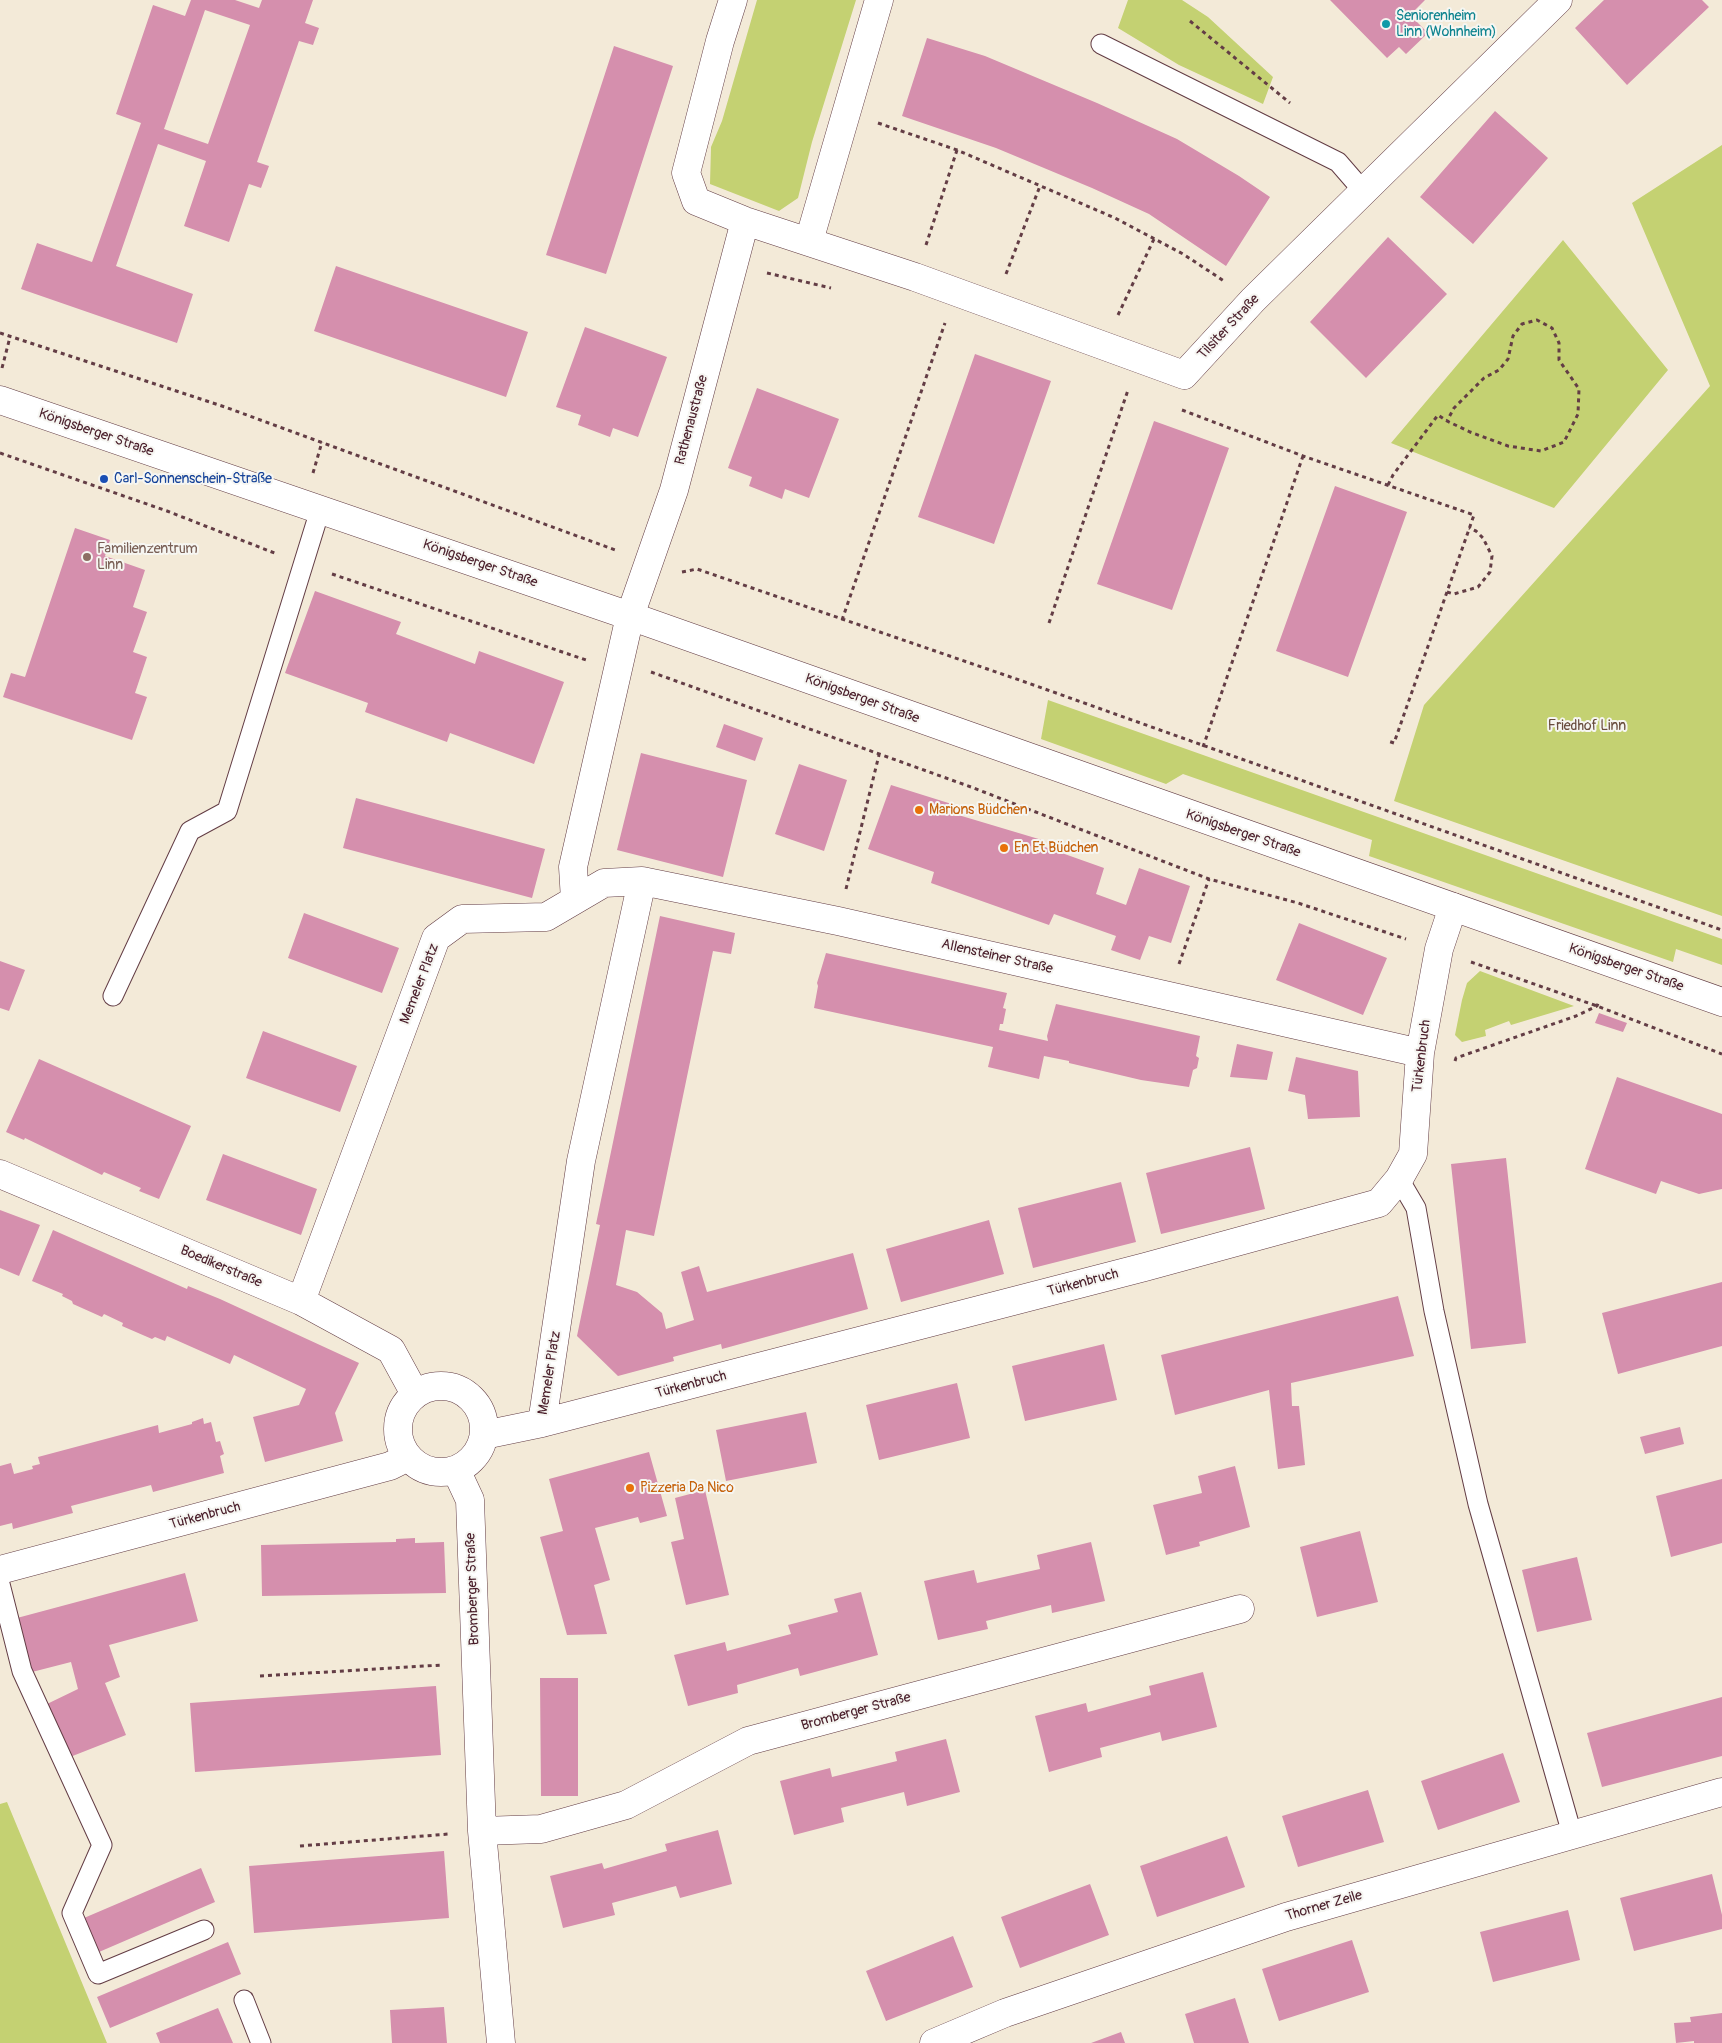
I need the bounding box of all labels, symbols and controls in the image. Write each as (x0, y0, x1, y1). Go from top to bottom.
place label: Seniorenheim Linn (Wohnheim) (1396, 8, 1497, 40)
marker: Seniorenheim Linn (Wohnheim) (1380, 18, 1392, 30)
street label: Tilsiter Straße (1195, 291, 1263, 363)
street label: Rathenaustraße (672, 373, 712, 467)
street label: Königsberger Straße (36, 405, 156, 461)
place label: Carl-Sonnenschein-Straße (114, 471, 272, 487)
marker: Carl-Sonnenschein-Straße (98, 473, 110, 485)
street label: Königsberger Straße (420, 536, 540, 592)
place label: Familienzentrum Linn (97, 541, 198, 574)
marker: Familienzentrum Linn (81, 551, 93, 563)
street label: Königsberger Straße (803, 671, 921, 727)
park label: Friedhof Linn (1548, 718, 1626, 734)
place label: Marions Büdchen (929, 802, 1028, 818)
marker: Marions Büdchen (913, 804, 925, 816)
street label: Königsberger Straße (1183, 806, 1303, 862)
place label: En Et Büdchen (1014, 840, 1098, 856)
marker: En Et Büdchen (998, 842, 1010, 854)
street label: Allensteiner Straße (940, 936, 1054, 978)
street label: Königsberger Straße (1566, 940, 1686, 996)
street label: Memeler Platz (397, 942, 443, 1026)
street label: Türkenbruch (1409, 1019, 1435, 1093)
street label: Boedikerstraße (178, 1242, 264, 1292)
street label: Türkenbruch (1046, 1265, 1120, 1301)
street label: Memeler Platz (535, 1330, 565, 1416)
street label: Türkenbruch (654, 1367, 728, 1403)
place label: Pizzeria Da Nico (640, 1480, 734, 1496)
marker: Pizzeria Da Nico (624, 1482, 636, 1494)
street label: Türkenbruch (168, 1498, 242, 1534)
street label: Bromberger Straße (463, 1532, 483, 1646)
street label: Bromberger Straße (799, 1689, 913, 1735)
street label: Thorner Zeile (1284, 1887, 1364, 1925)

